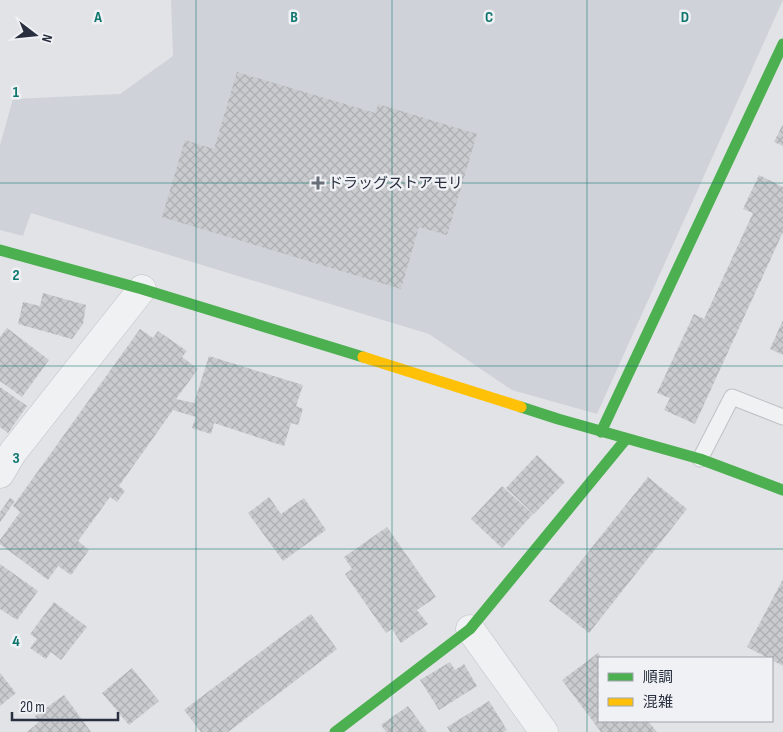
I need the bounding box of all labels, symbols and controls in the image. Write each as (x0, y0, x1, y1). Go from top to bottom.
text: A (93, 8, 102, 27)
text: B (290, 8, 298, 27)
text: C (485, 8, 493, 27)
text: D (681, 8, 689, 27)
north arrow (10, 10, 60, 60)
text: N (38, 33, 56, 44)
text: 1 (13, 83, 20, 102)
place label: ドラッグストアモリ (328, 174, 463, 193)
marker: ドラッグストアモリ (312, 177, 324, 189)
text: 2 (12, 266, 20, 285)
text: 3 (12, 449, 20, 468)
text: 4 (12, 632, 20, 651)
legend (598, 657, 773, 722)
text: 順調 (643, 668, 673, 687)
scale bar (12, 690, 119, 722)
text: 混雑 (643, 693, 673, 712)
text: 20 m (20, 698, 45, 717)

